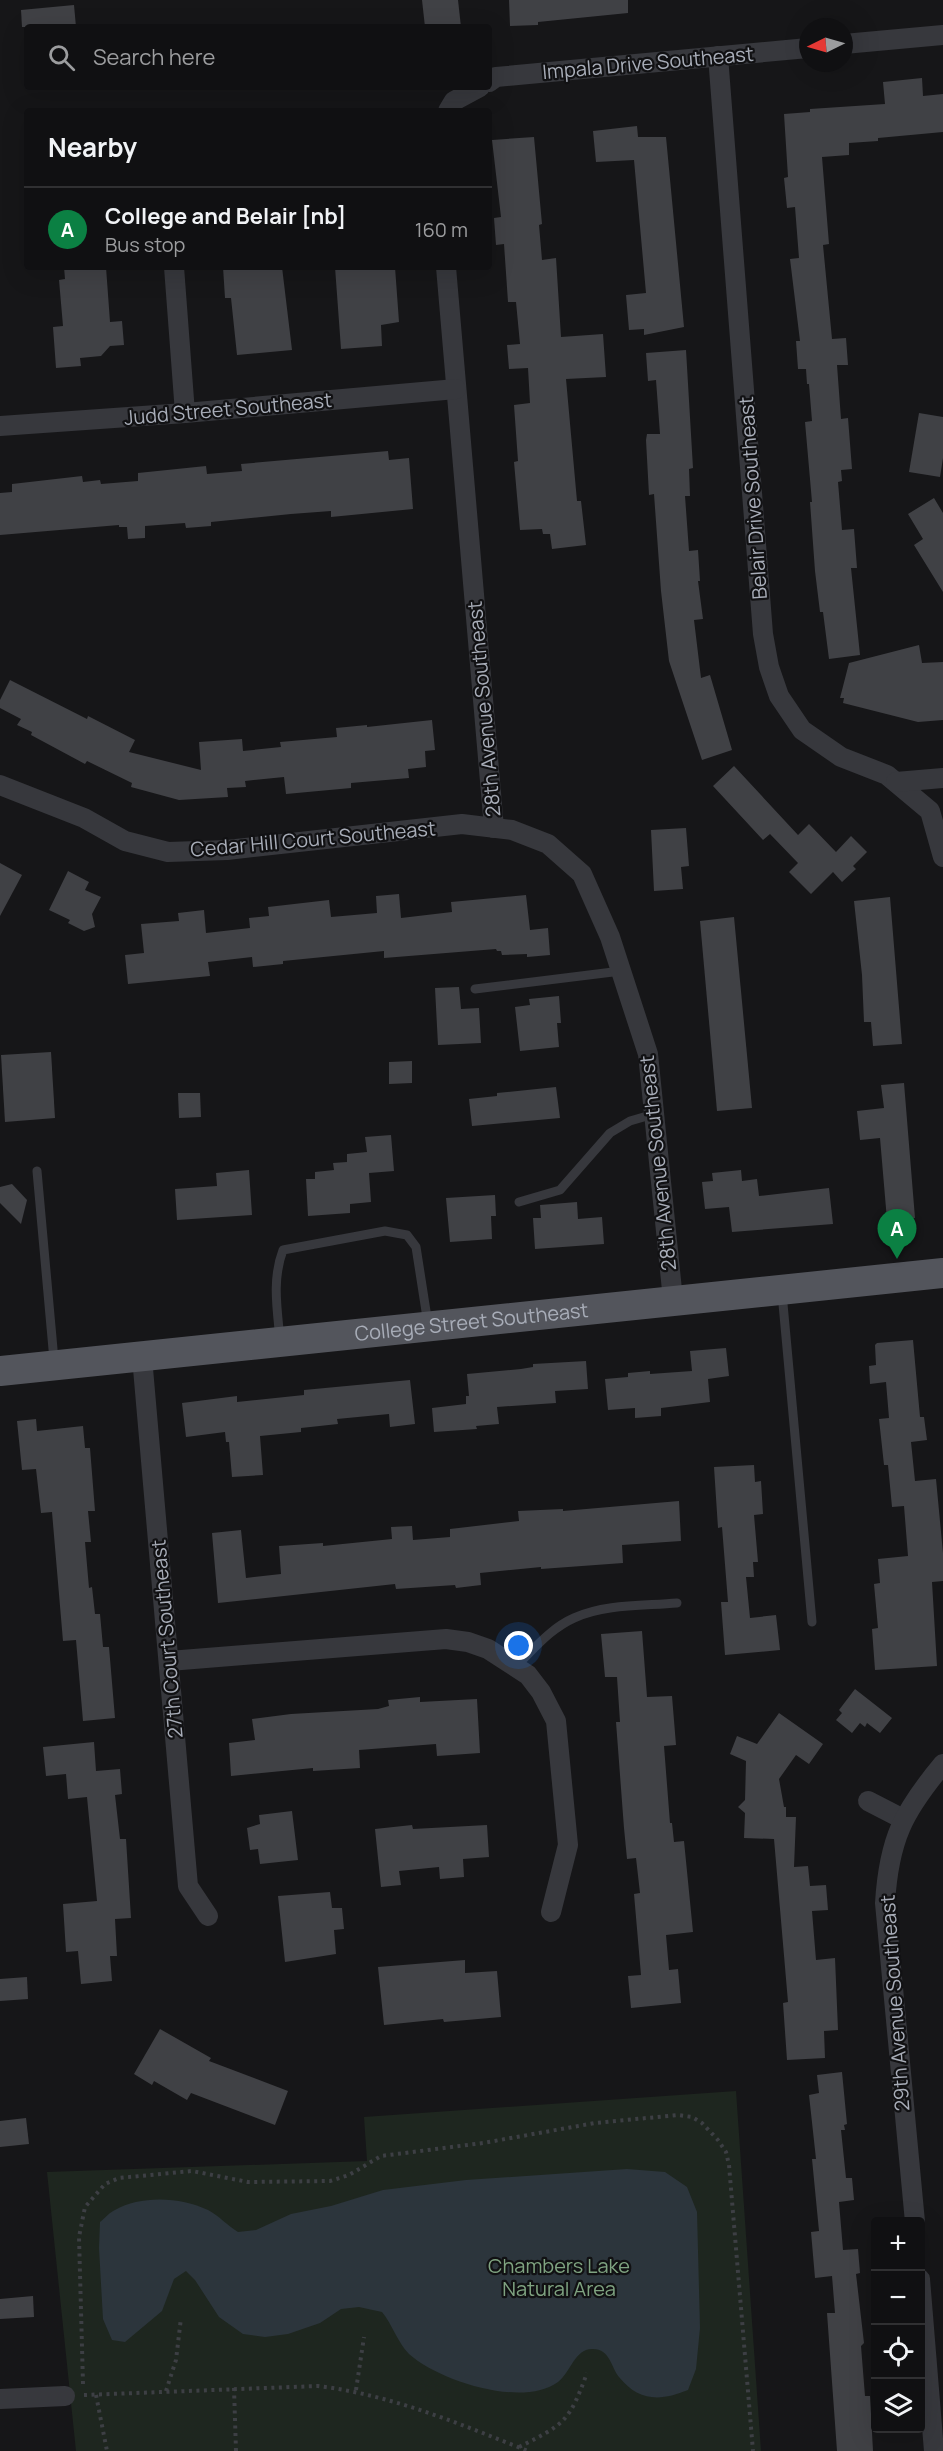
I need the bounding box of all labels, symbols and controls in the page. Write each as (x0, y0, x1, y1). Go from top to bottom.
north arrow (799, 18, 853, 72)
search box (24, 24, 492, 90)
street label: Impala Drive Southeast (541, 40, 755, 85)
icon: search (45, 41, 78, 74)
text: Search here (93, 42, 215, 72)
text: Nearby (48, 129, 137, 165)
text: College and Belair [nb] (105, 201, 346, 231)
text: A (61, 216, 74, 243)
text: 160 m (415, 216, 468, 243)
text: Bus stop (105, 231, 185, 258)
street label: Judd Street Southeast (123, 386, 333, 431)
street label: Belair Drive Southeast (732, 396, 773, 600)
street label: 28th Avenue Southeast (461, 600, 506, 818)
street label: Cedar Hill Court Southeast (189, 814, 437, 863)
street label: 28th Avenue Southeast (633, 1054, 682, 1272)
pin: A (878, 1210, 916, 1259)
street label: College Street Southeast (353, 1296, 590, 1347)
street label: 27th Court Southeast (144, 1538, 189, 1740)
your location (504, 1631, 533, 1660)
street label: 29th Avenue Southeast (873, 1894, 916, 2112)
map controls (871, 2217, 925, 2433)
button: + (871, 2217, 925, 2271)
park label: Chambers Lake Natural Area (488, 2252, 630, 2302)
button: − (871, 2271, 925, 2325)
button: locate (871, 2325, 925, 2379)
button: layers (871, 2379, 925, 2433)

